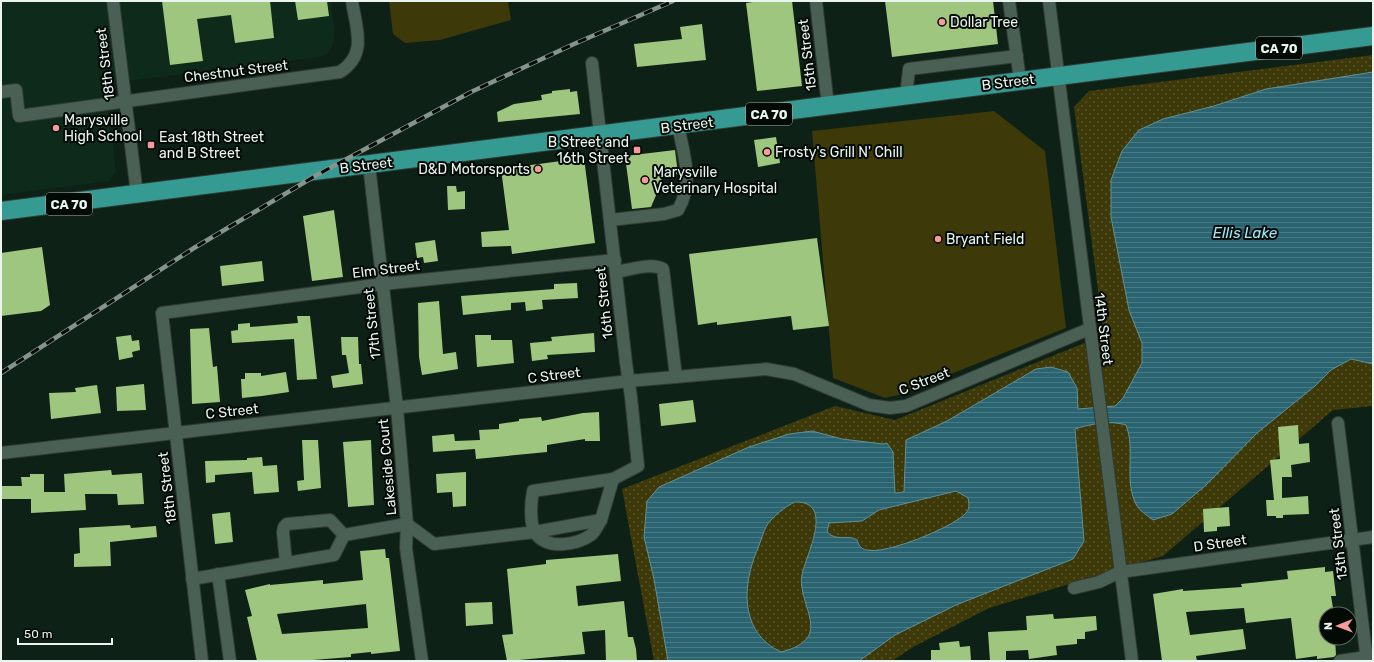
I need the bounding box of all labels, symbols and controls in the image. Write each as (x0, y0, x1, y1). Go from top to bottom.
place label: Dollar Tree (950, 14, 1018, 31)
marker: Dollar Tree (937, 17, 947, 27)
street label: 15th Street (795, 18, 820, 92)
street label: 18th Street (93, 26, 118, 101)
road number: CA 70 (1256, 37, 1302, 59)
street label: Chestnut Street (183, 57, 290, 86)
street label: B Street (981, 71, 1036, 94)
road number: CA 70 (746, 103, 792, 125)
place label: Marysville High School (64, 112, 142, 145)
street label: B Street (660, 114, 715, 137)
marker: Marysville High School (51, 123, 61, 133)
place label: East 18th Street and B Street (159, 129, 265, 162)
place label: B Street and 16th Street (548, 134, 630, 167)
marker: East 18th Street and B Street (146, 140, 156, 150)
place label: Frosty's Grill N' Chill (775, 144, 903, 161)
marker: B Street and 16th Street (632, 145, 642, 155)
marker: Frosty's Grill N' Chill (762, 147, 772, 157)
street label: B Street (339, 154, 394, 177)
place label: D&D Motorsports (418, 161, 530, 178)
marker: D&D Motorsports (533, 164, 543, 174)
place label: Marysville Veterinary Hospital (653, 164, 777, 197)
marker: Marysville Veterinary Hospital (640, 175, 650, 185)
road number: CA 70 (46, 193, 92, 215)
water label: Ellis Lake (1213, 224, 1278, 242)
place label: Bryant Field (946, 231, 1024, 248)
marker: Bryant Field (933, 234, 943, 244)
street label: Elm Street (351, 257, 421, 282)
street label: 16th Street (592, 266, 617, 340)
street label: 17th Street (360, 287, 385, 360)
street label: 14th Street (1091, 292, 1116, 367)
street label: C Street (527, 364, 582, 387)
street label: C Street (896, 364, 953, 399)
street label: C Street (205, 400, 260, 423)
street label: Lakeside Court (375, 417, 400, 516)
street label: 18th Street (155, 450, 180, 525)
street label: 13th Street (1326, 506, 1351, 581)
street label: D Street (1192, 531, 1248, 556)
north arrow (1318, 606, 1358, 646)
scale bar (18, 620, 112, 646)
text: N (1322, 622, 1335, 630)
text: 50 m (24, 627, 52, 641)

